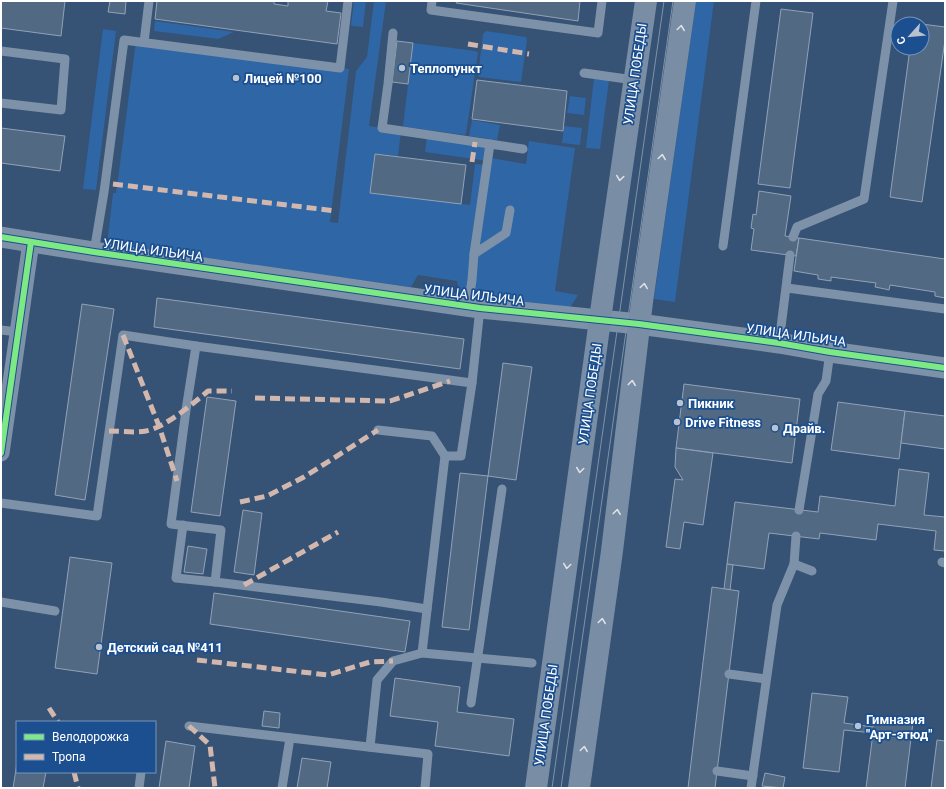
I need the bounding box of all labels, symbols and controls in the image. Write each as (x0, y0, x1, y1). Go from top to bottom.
north arrow (890, 16, 930, 56)
street label: УЛИЦА ПОБЕДЫ (620, 22, 650, 126)
one-way arrow (676, 25, 685, 31)
text: С (894, 34, 909, 46)
place label: Теплопункт (410, 61, 482, 76)
marker: Теплопункт (397, 63, 407, 73)
place label: Лицей №100 (244, 71, 322, 86)
marker: Лицей №100 (231, 73, 241, 83)
one-way arrow (657, 154, 666, 160)
one-way arrow (616, 175, 625, 181)
street label: УЛИЦА ИЛЬИЧА (102, 236, 205, 265)
street label: УЛИЦА ИЛЬИЧА (423, 281, 526, 309)
one-way arrow (639, 283, 648, 289)
street label: УЛИЦА ИЛЬИЧА (745, 321, 848, 350)
street label: УЛИЦА ПОБЕДЫ (575, 342, 605, 446)
one-way arrow (627, 380, 636, 386)
place label: Пикник (688, 396, 735, 411)
marker: Пикник (675, 398, 685, 408)
place label: Drive Fitness (685, 415, 761, 430)
marker: Drive Fitness (672, 417, 682, 427)
place label: Драйв. (783, 421, 825, 436)
marker: Драйв. (770, 423, 780, 433)
one-way arrow (576, 467, 585, 473)
one-way arrow (612, 509, 621, 515)
one-way arrow (563, 563, 572, 569)
one-way arrow (597, 618, 606, 624)
place label: Детский сад №411 (107, 640, 223, 655)
marker: Детский сад №411 (94, 642, 104, 652)
street label: УЛИЦА ПОБЕДЫ (531, 663, 561, 767)
place label: Гимназия "Арт-этюд" (866, 712, 932, 742)
legend (16, 721, 156, 773)
marker: Гимназия "Арт-этюд" (853, 721, 863, 731)
text: Велодорожка (52, 730, 129, 744)
one-way arrow (579, 746, 588, 752)
text: Тропа (52, 750, 86, 764)

